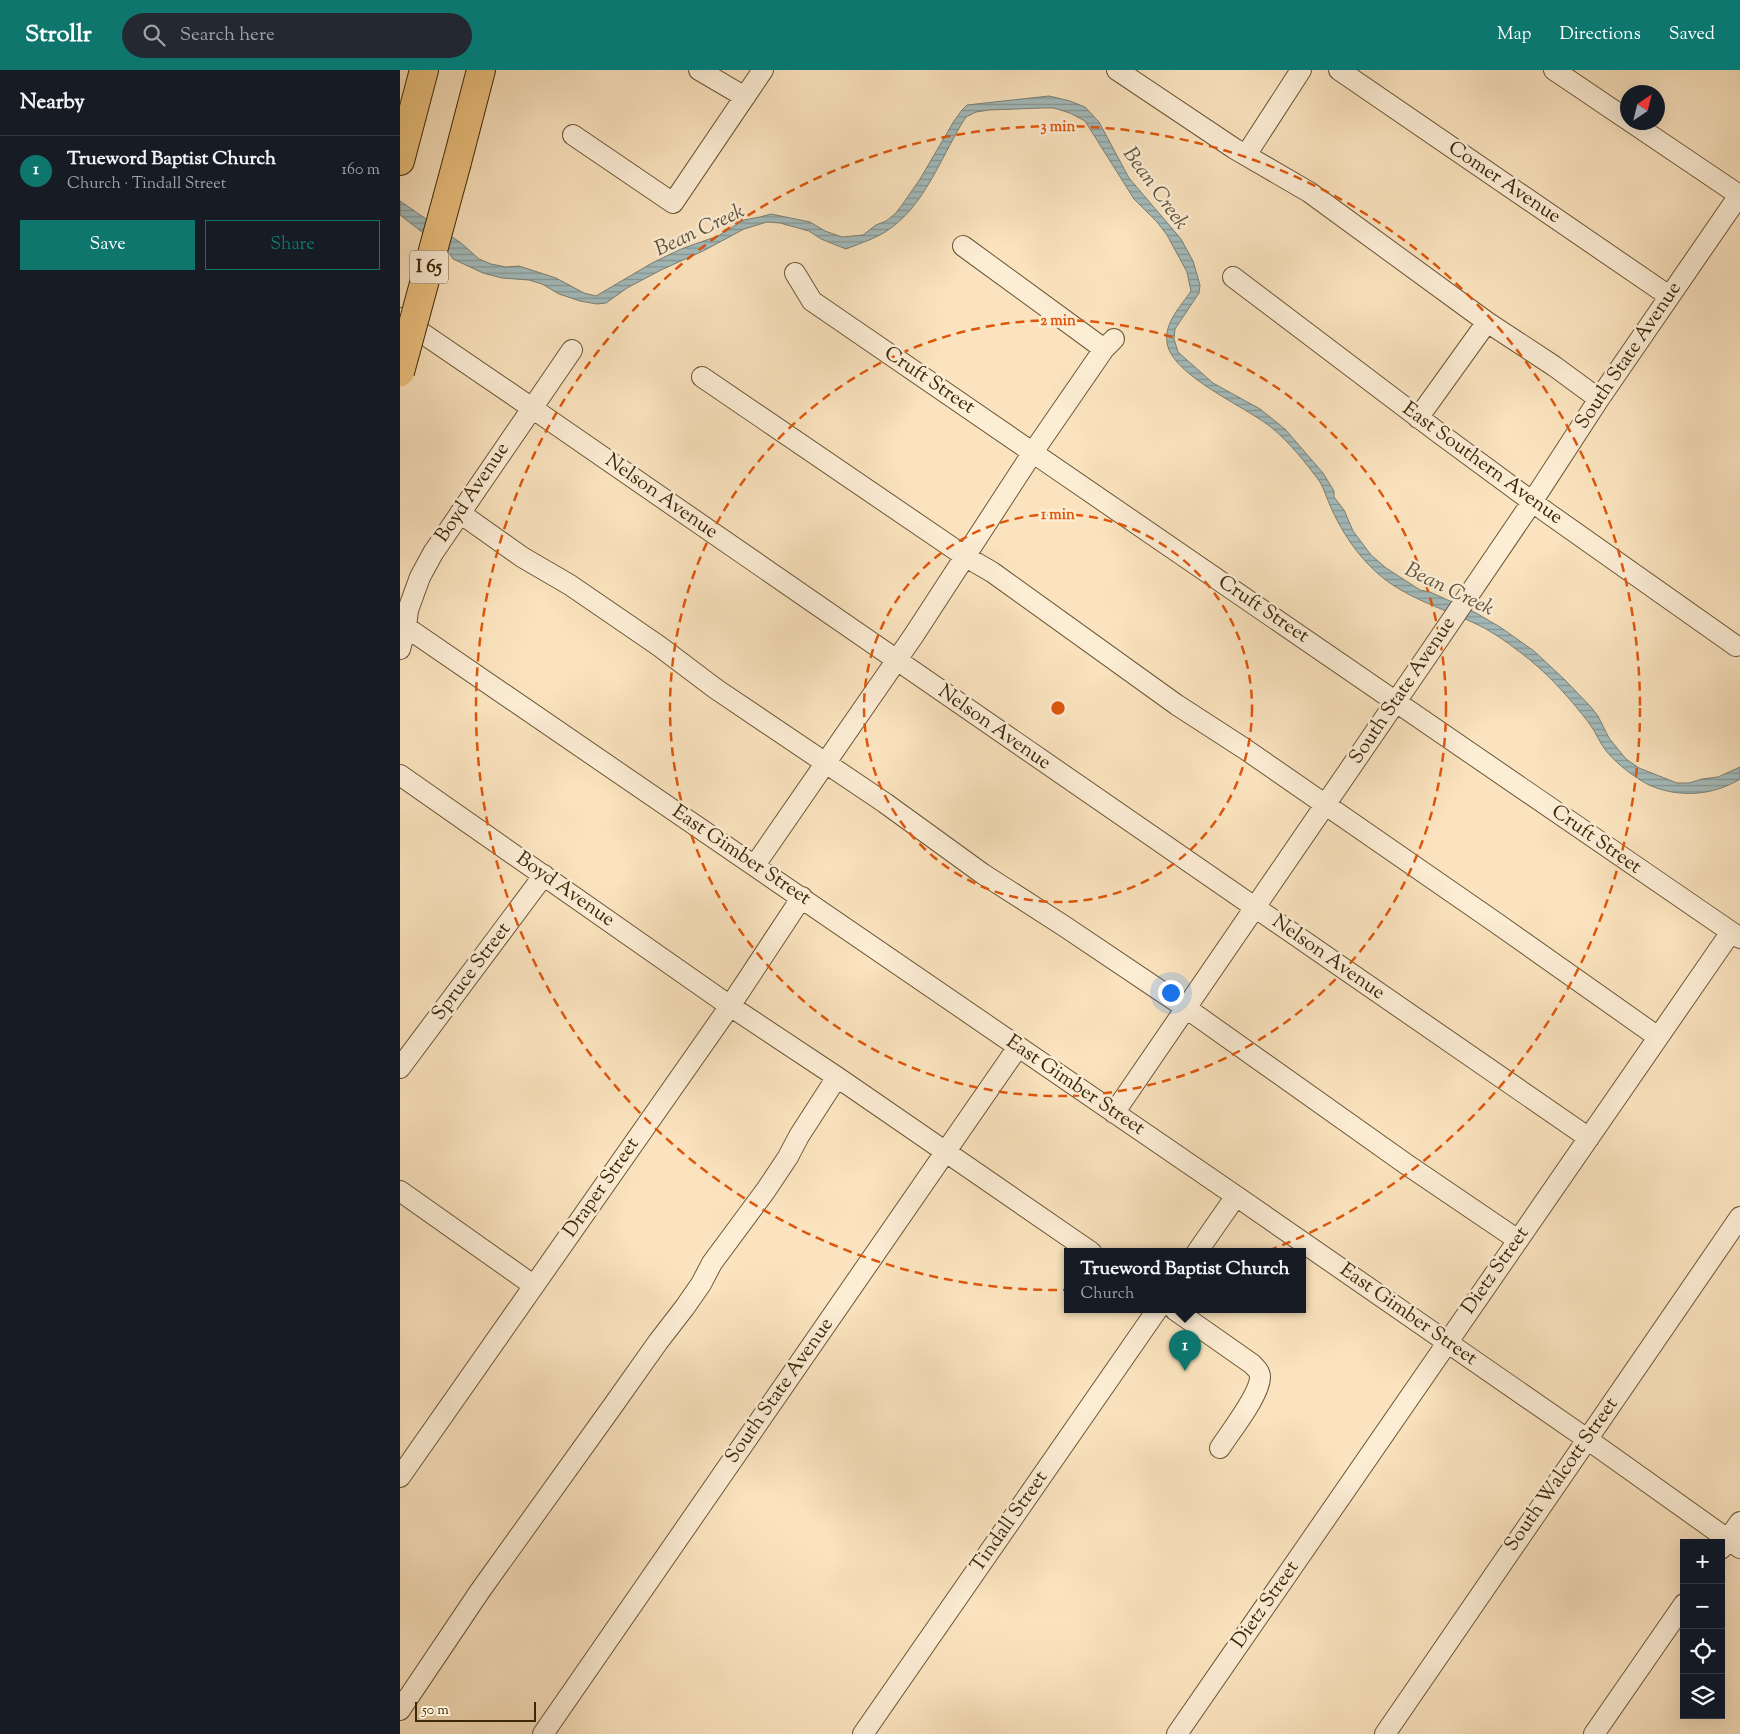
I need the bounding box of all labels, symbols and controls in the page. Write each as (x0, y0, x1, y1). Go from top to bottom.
search box (122, 13, 472, 58)
text: Strollr (25, 18, 92, 52)
icon: search (140, 21, 168, 49)
text: Search here (180, 22, 275, 49)
text: Map (1497, 22, 1532, 48)
text: Directions (1560, 22, 1641, 48)
text: Saved (1669, 22, 1715, 48)
north arrow (1620, 85, 1665, 130)
text: Nearby (20, 88, 85, 118)
text: 3 min (1041, 117, 1076, 138)
street label: Comer Avenue (1442, 134, 1566, 232)
water label: Bean Creek (1115, 141, 1196, 237)
text: Trueword Baptist Church (67, 146, 276, 173)
text: 1 (33, 159, 39, 182)
text: 160 m (342, 159, 380, 182)
text: Church · Tindall Street (67, 173, 226, 196)
water label: Bean Creek (650, 197, 750, 265)
button: Save (20, 220, 195, 270)
button: Share (205, 220, 380, 270)
road number: I 65 (410, 250, 448, 283)
street label: South State Avenue (1569, 276, 1689, 436)
text: 2 min (1040, 311, 1076, 332)
street label: Cruft Street (878, 340, 981, 422)
street label: East Southern Avenue (1396, 396, 1568, 532)
street label: Boyd Avenue (429, 437, 517, 549)
street label: Nelson Avenue (599, 447, 723, 547)
text: 1 min (1041, 505, 1075, 526)
water label: Bean Creek (1399, 555, 1499, 625)
street label: Cruft Street (1212, 569, 1315, 651)
street label: South State Avenue (1343, 611, 1463, 771)
street label: Nelson Avenue (932, 678, 1056, 778)
centre of rings (1049, 699, 1067, 717)
street label: Cruft Street (1545, 798, 1647, 882)
street label: East Gimber Street (666, 799, 817, 913)
street label: Boyd Avenue (510, 845, 620, 935)
street label: Nelson Avenue (1266, 908, 1390, 1008)
street label: Spruce Street (425, 917, 519, 1027)
your location (1158, 980, 1184, 1006)
street label: East Gimber Street (1000, 1029, 1151, 1143)
street label: Draper Street (557, 1132, 647, 1244)
street label: Dietz Street (1455, 1221, 1537, 1321)
popup (1064, 1248, 1306, 1313)
text: Trueword Baptist Church (1080, 1256, 1290, 1283)
street label: East Gimber Street (1333, 1257, 1483, 1374)
text: Church (1080, 1283, 1134, 1306)
street label: South State Avenue (719, 1312, 841, 1470)
pin: 1 (1169, 1330, 1201, 1371)
street label: South Walcott Street (1498, 1392, 1626, 1558)
street label: Tindall Street (964, 1465, 1056, 1579)
map controls (1680, 1539, 1725, 1719)
button: + (1680, 1539, 1725, 1584)
street label: Dietz Street (1225, 1555, 1307, 1655)
button: − (1680, 1584, 1725, 1629)
button: locate (1680, 1629, 1725, 1674)
button: layers (1680, 1674, 1725, 1719)
scale bar (415, 1699, 536, 1722)
text: 50 m (422, 1701, 449, 1721)

